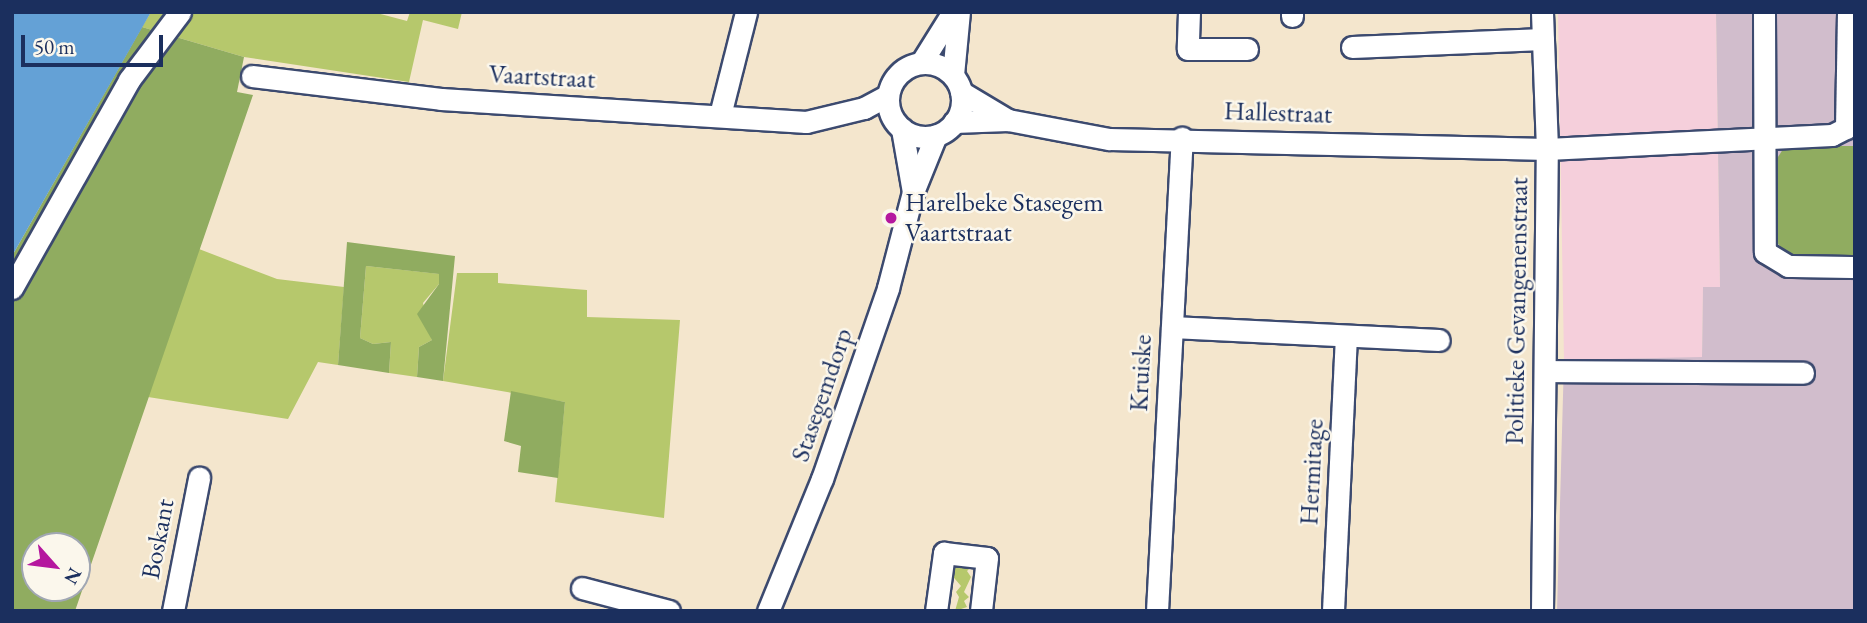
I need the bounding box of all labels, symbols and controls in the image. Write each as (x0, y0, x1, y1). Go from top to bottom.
scale bar (24, 21, 166, 65)
text: 50 m (34, 33, 75, 60)
street label: Vaartstraat (488, 59, 596, 95)
street label: Hallestraat (1223, 96, 1333, 130)
street label: Politieke Gevangenenstraat (1499, 177, 1535, 445)
place label: Harelbeke Stasegem Vaartstraat (905, 187, 1103, 248)
marker: Harelbeke Stasegem Vaartstraat (883, 210, 899, 226)
street label: Stasegemdorp (785, 324, 859, 466)
street label: Kruiske (1123, 334, 1159, 412)
street label: Hermitage (1294, 418, 1330, 526)
street label: Boskant (135, 496, 181, 582)
north arrow (21, 532, 91, 602)
text: N (59, 563, 88, 589)

